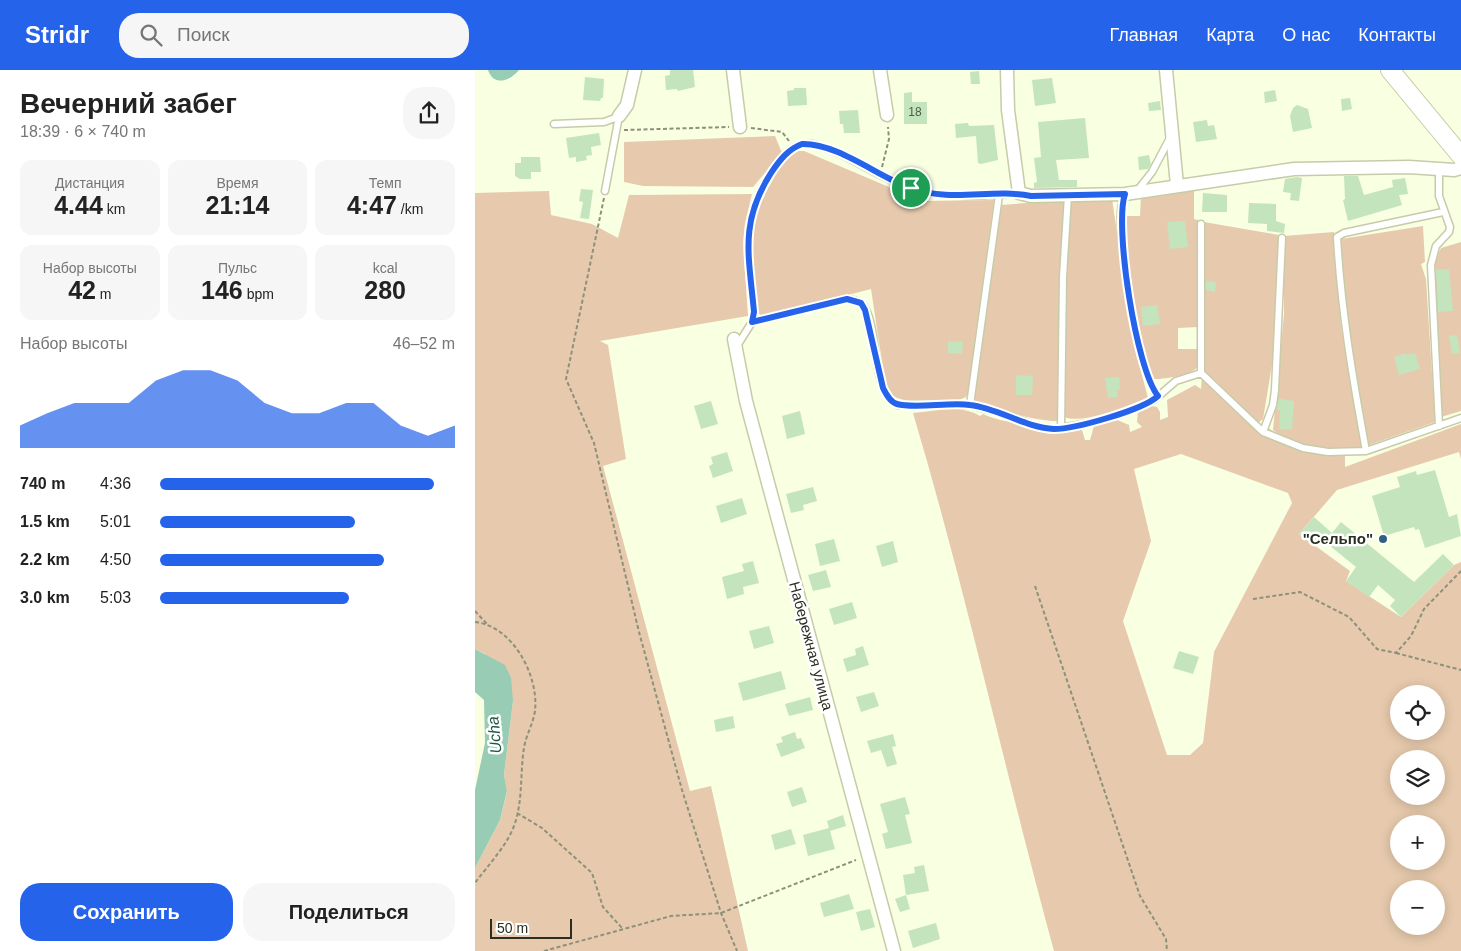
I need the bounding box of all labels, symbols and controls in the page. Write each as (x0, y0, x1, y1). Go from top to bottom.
search box (119, 13, 469, 58)
text: Stridr (25, 21, 89, 48)
icon: search (137, 21, 165, 49)
text: Поиск (177, 24, 230, 45)
text: Главная (1110, 25, 1178, 45)
text: Карта (1206, 25, 1254, 45)
text: О нас (1282, 25, 1330, 45)
text: Контакты (1358, 25, 1436, 45)
button: share (403, 87, 455, 139)
text: Вечерний забег (20, 88, 237, 119)
house number: 18 (908, 105, 922, 119)
text: 18:39 · 6 × 740 m (20, 123, 146, 140)
pin (890, 167, 932, 209)
icon: arrive (897, 174, 925, 202)
text: Дистанция (55, 175, 125, 191)
text: Время (216, 175, 259, 191)
text: Темп (369, 175, 402, 191)
text: 4.44 (54, 191, 103, 219)
text: 21:14 (206, 191, 269, 219)
text: 4:47 (347, 191, 397, 219)
text: km (103, 201, 125, 217)
text: /km (397, 201, 423, 217)
text: Набор высоты (43, 260, 137, 276)
text: Пульс (218, 260, 257, 276)
text: kcal (373, 260, 398, 276)
text: 42 (68, 276, 96, 304)
text: 146 (201, 276, 243, 304)
text: 280 (364, 276, 406, 304)
text: m (96, 286, 112, 302)
text: bpm (243, 286, 274, 302)
text: Набор высоты (20, 335, 127, 352)
text: 46–52 m (393, 335, 455, 352)
text: 740 m (20, 475, 65, 492)
text: 4:36 (100, 475, 131, 492)
text: 1.5 km (20, 513, 70, 530)
text: 5:01 (100, 513, 131, 530)
place label: "Сельпо" (1303, 530, 1373, 547)
marker: "Сельпо" (1377, 533, 1389, 545)
text: 2.2 km (20, 551, 70, 568)
text: 4:50 (100, 551, 131, 568)
street label: Набережная улица (786, 580, 837, 713)
text: 3.0 km (20, 589, 70, 606)
text: 5:03 (100, 589, 131, 606)
map controls (1390, 685, 1445, 935)
button: locate (1390, 685, 1445, 740)
water label: Ucha (484, 716, 505, 754)
button: layers (1390, 750, 1445, 805)
button: + (1390, 815, 1445, 870)
button: − (1390, 880, 1445, 935)
button: Сохранить (20, 883, 233, 941)
button: Поделиться (243, 883, 455, 941)
scale bar (490, 916, 573, 939)
text: 50 m (497, 920, 528, 936)

